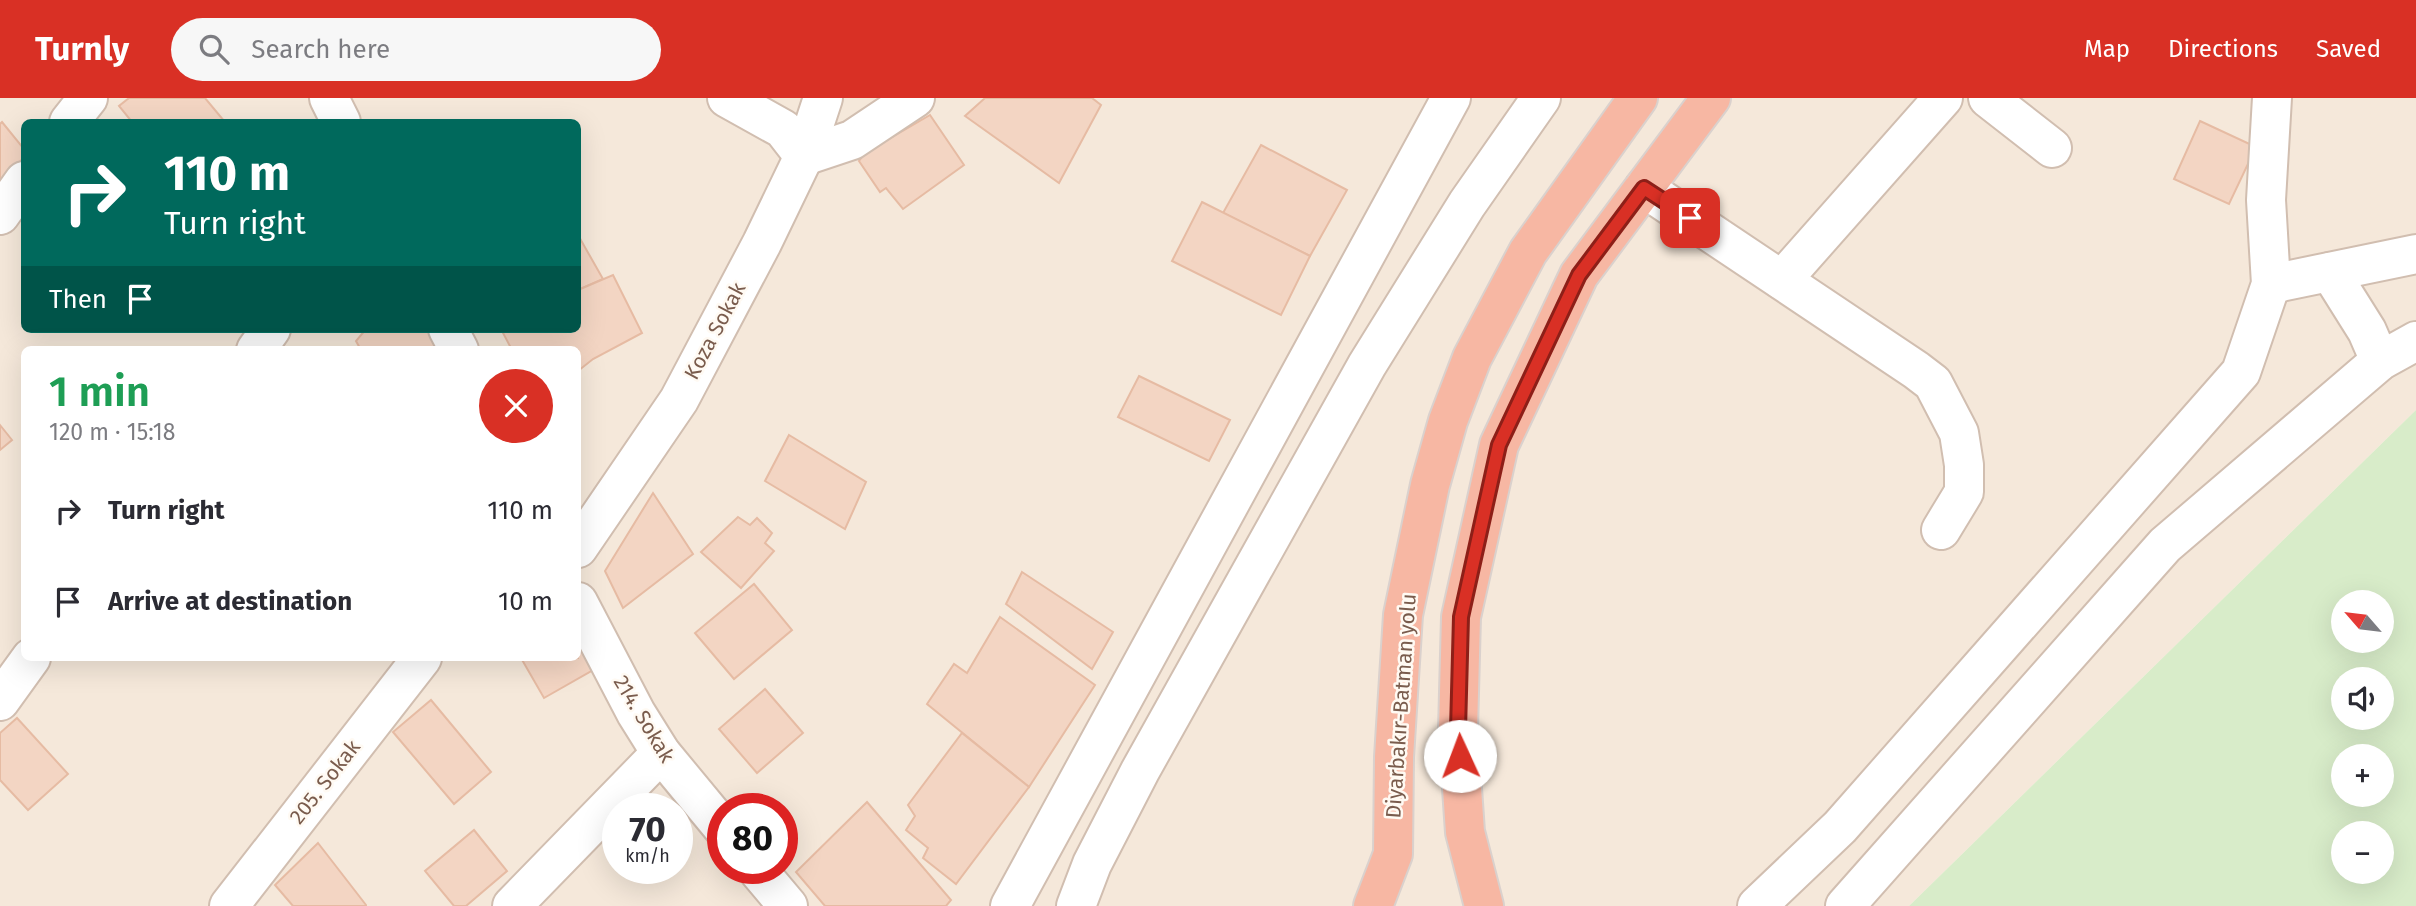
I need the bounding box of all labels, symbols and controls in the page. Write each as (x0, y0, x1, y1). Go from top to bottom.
search box (171, 18, 661, 81)
text: Turnly (35, 29, 129, 69)
icon: search (195, 30, 233, 68)
text: Search here (251, 34, 390, 65)
text: Map (2084, 35, 2130, 63)
text: Directions (2168, 35, 2278, 63)
text: Saved (2316, 35, 2381, 63)
text: 110 m (164, 144, 290, 203)
icon: right (49, 147, 140, 238)
pin (1660, 188, 1720, 248)
icon: arrive (1671, 199, 1709, 237)
text: Turn right (164, 204, 306, 242)
street label: Koza Sokak (679, 278, 752, 384)
icon: arrive (121, 280, 159, 318)
text: Then (49, 284, 107, 315)
text: 1 min (49, 367, 150, 417)
button: close (479, 369, 553, 443)
text: 120 m · 15:18 (49, 418, 175, 446)
icon: right (49, 492, 87, 530)
text: Turn right (108, 495, 225, 526)
text: 110 m (487, 495, 553, 526)
icon: arrive (49, 583, 87, 621)
text: Arrive at destination (108, 586, 352, 617)
text: 10 m (498, 586, 553, 617)
north arrow (2331, 590, 2394, 653)
map controls (2331, 590, 2394, 884)
street label: Diyarbakır-Batman yolu (1380, 593, 1422, 819)
button: sound (2331, 667, 2394, 730)
street label: 214. Sokak (608, 671, 680, 768)
position arrow (1423, 719, 1497, 793)
street label: 205. Sokak (284, 735, 366, 829)
button: + (2331, 744, 2394, 807)
speed limit sign: 80 (707, 793, 798, 884)
text: 70 (629, 808, 666, 850)
button: − (2331, 821, 2394, 884)
text: km/h (625, 845, 670, 867)

